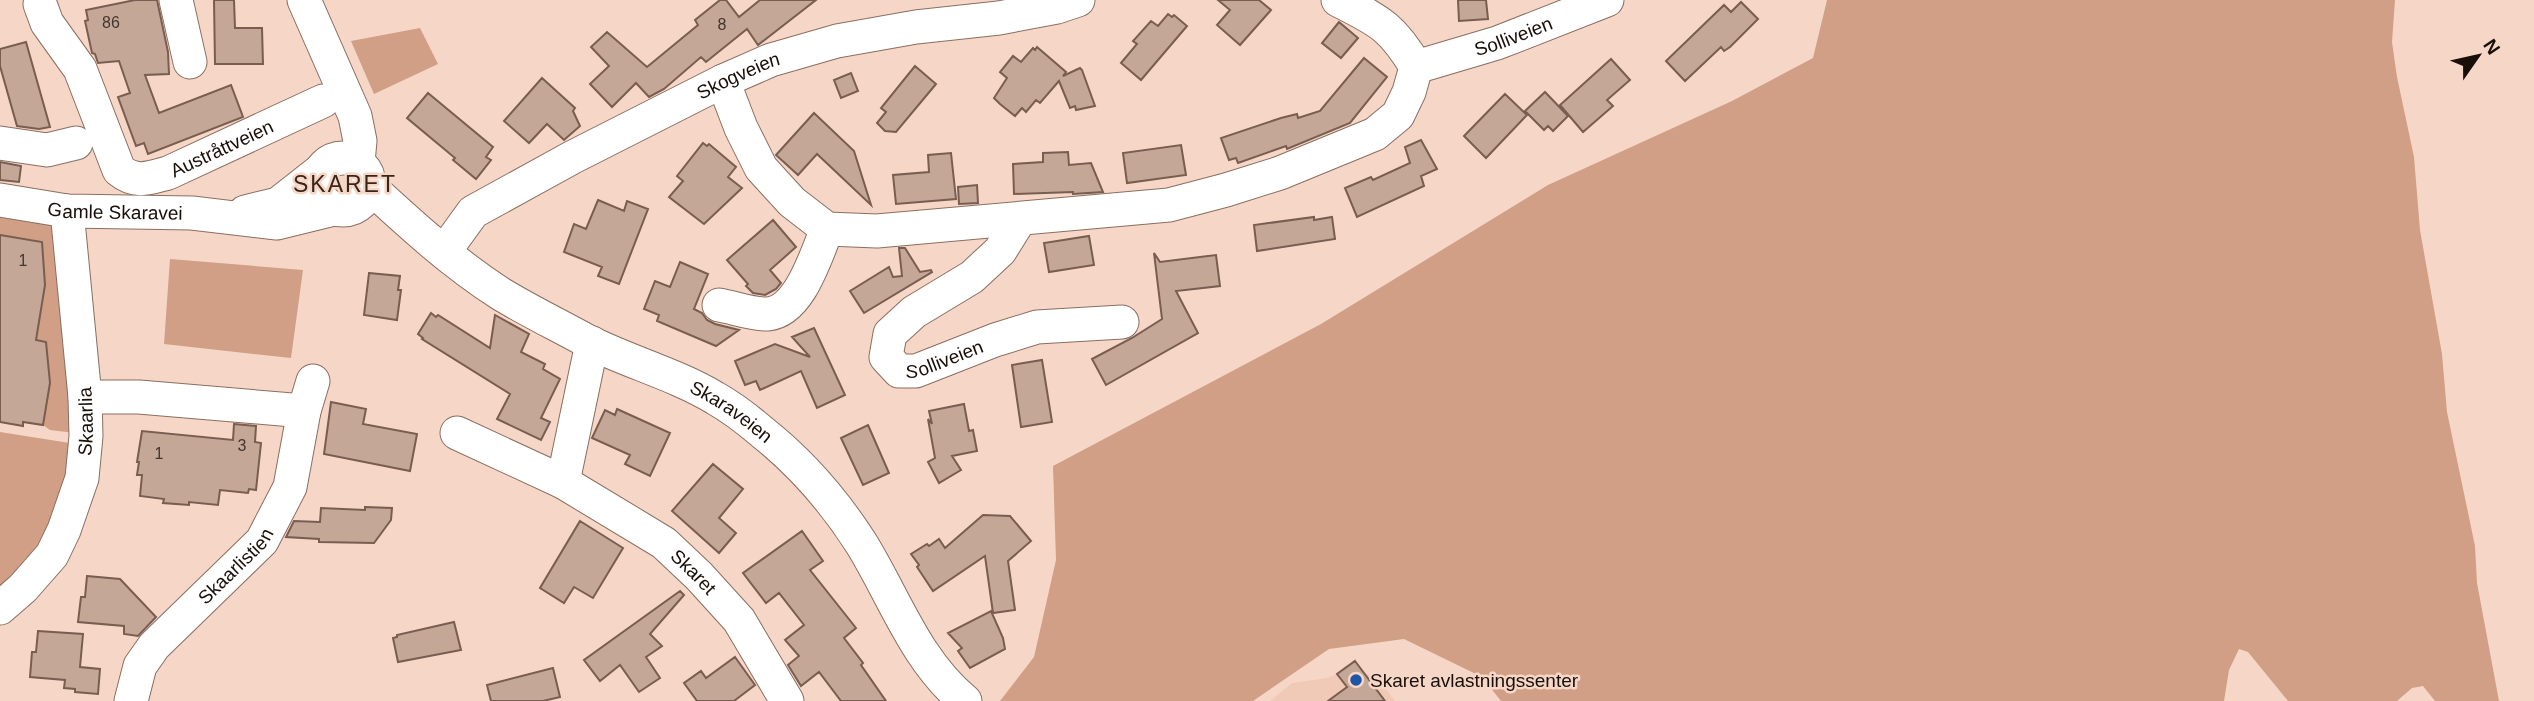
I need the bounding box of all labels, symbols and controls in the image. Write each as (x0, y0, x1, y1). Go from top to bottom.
street label: Solliveien (1472, 12, 1555, 60)
house number: 86 (102, 14, 120, 31)
house number: 8 (718, 16, 727, 33)
north arrow (2443, 21, 2513, 91)
text: N (2479, 35, 2504, 58)
street label: Skogveien (693, 48, 782, 103)
street label: Austråttveien (167, 115, 276, 181)
district label: SKARET (293, 171, 397, 197)
street label: Gamle Skaravei (46, 197, 183, 223)
house number: 1 (19, 252, 28, 269)
street label: Solliveien (906, 335, 986, 382)
street label: Skaraveien (687, 376, 777, 447)
street label: Skaarlia (74, 386, 97, 457)
house number: 3 (238, 437, 247, 454)
house number: 1 (155, 445, 164, 462)
street label: Skaarlistien (193, 525, 277, 608)
street label: Skaret (667, 545, 721, 599)
place label: Skaret avlastningssenter (1370, 670, 1579, 691)
marker: Skaret avlastningssenter (1348, 672, 1364, 688)

